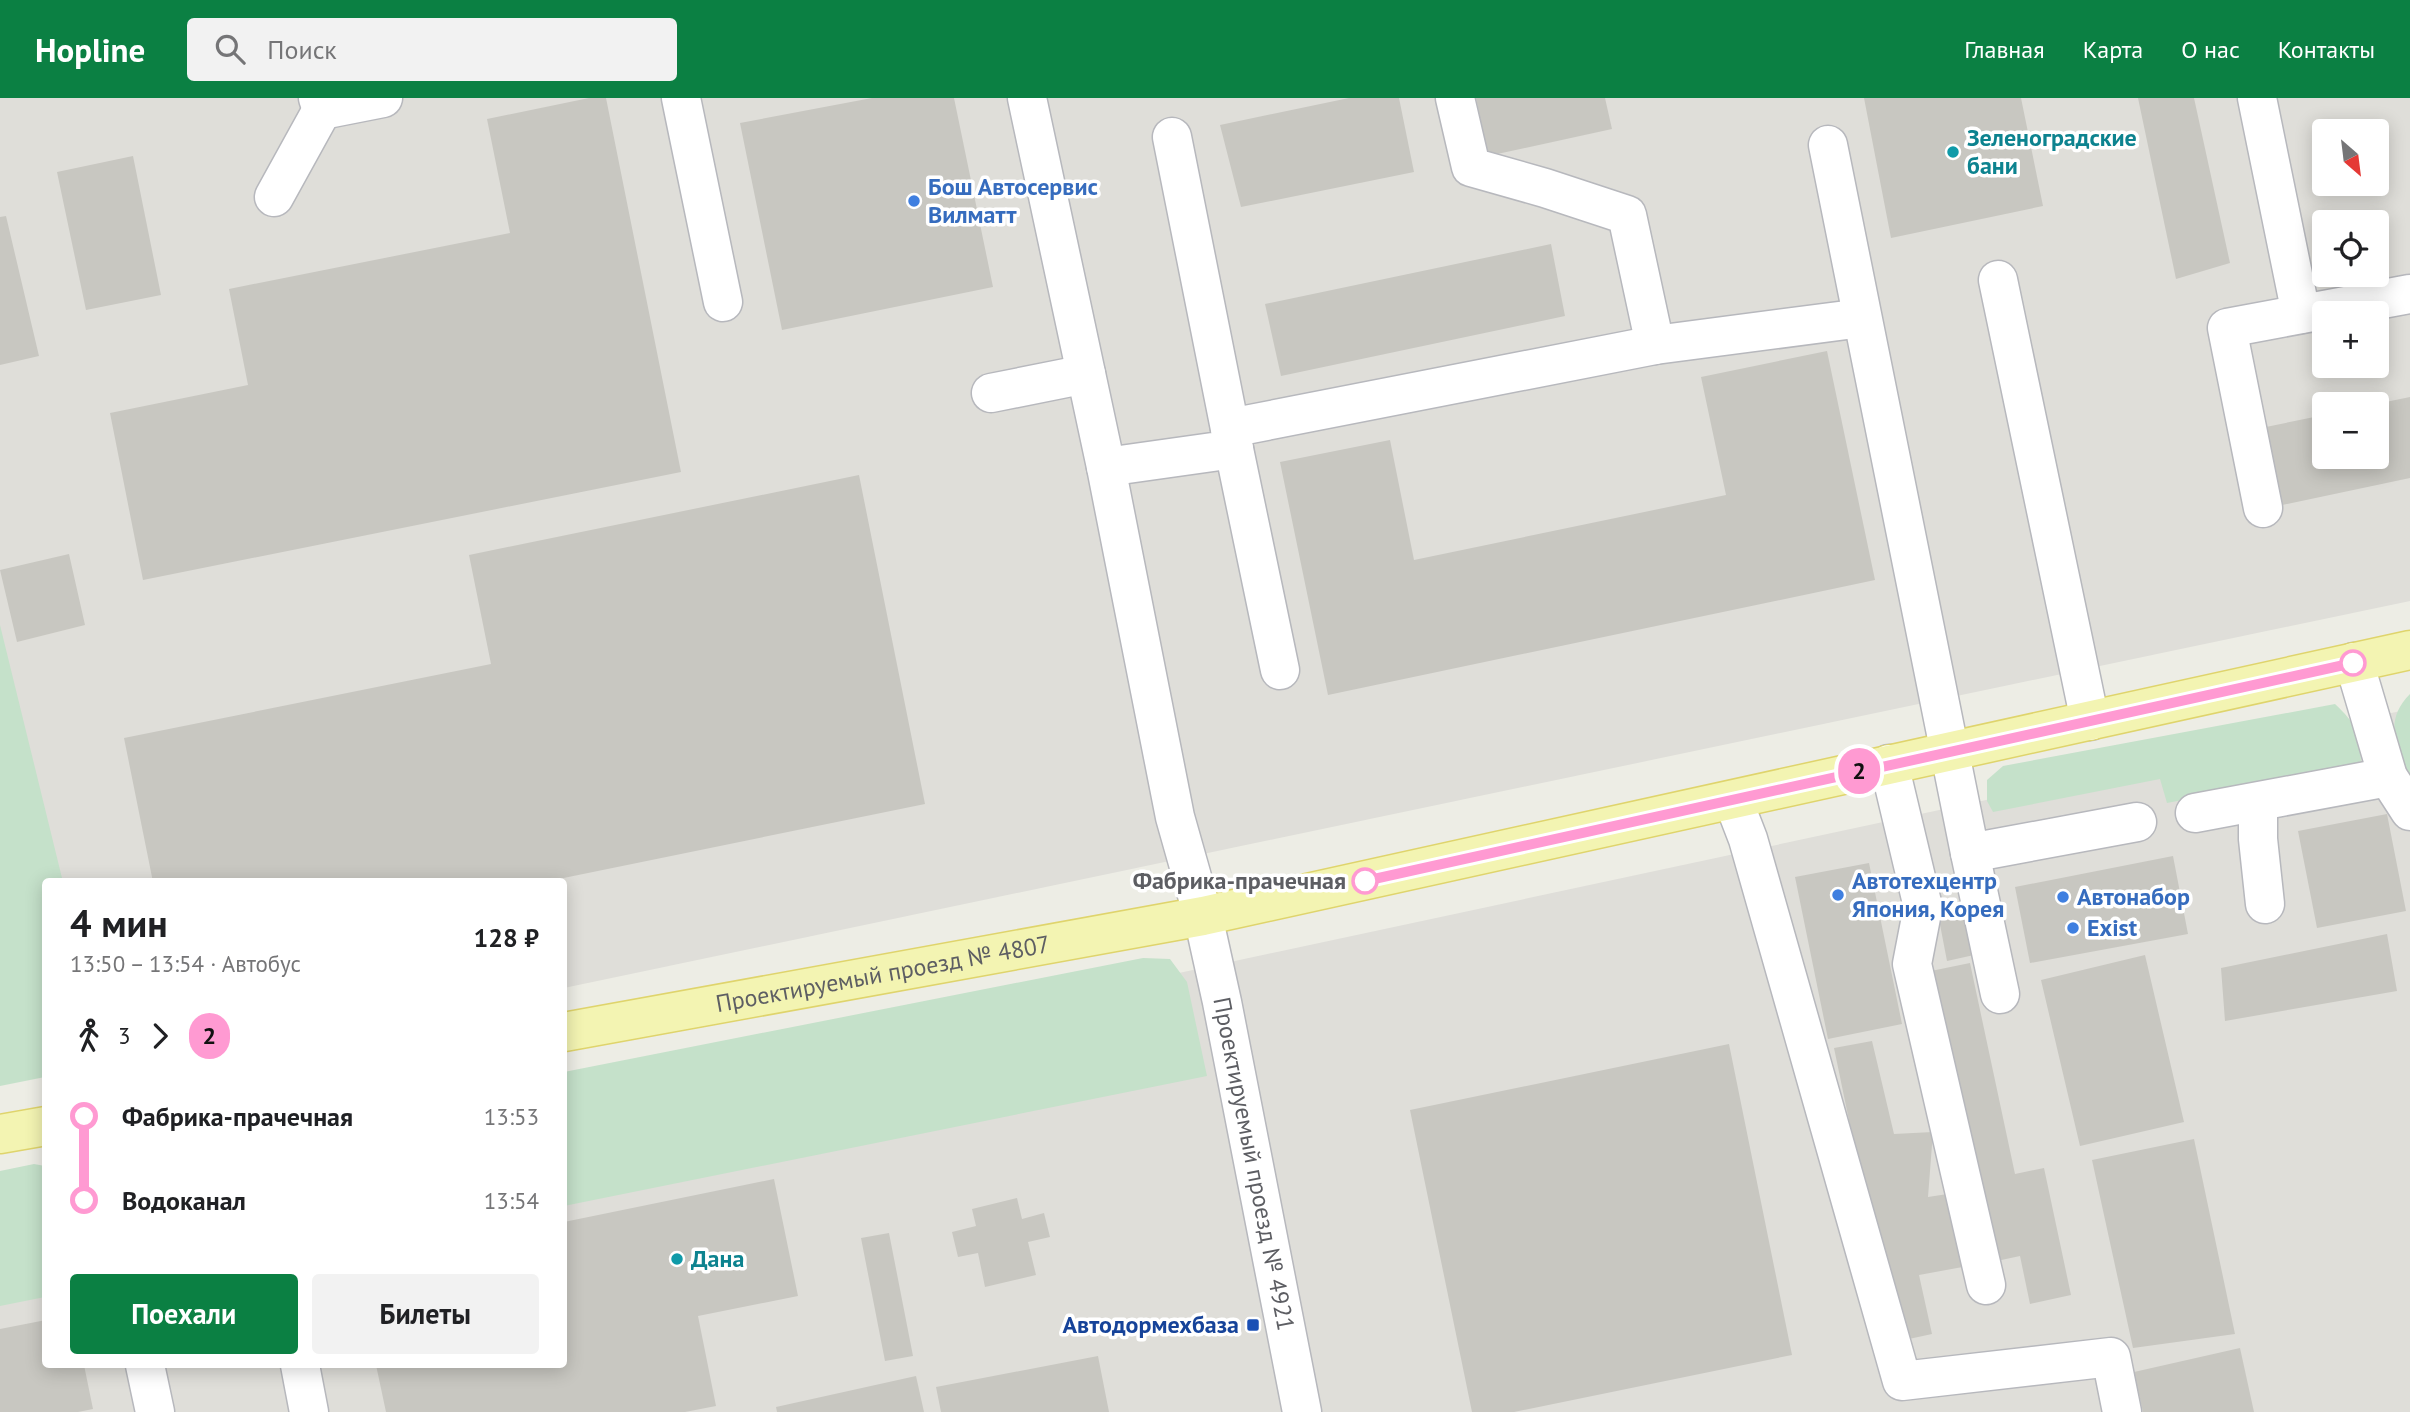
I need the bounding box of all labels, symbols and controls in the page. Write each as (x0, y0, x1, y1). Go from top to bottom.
search box (187, 18, 677, 81)
text: Hopline (35, 28, 145, 71)
icon: search (211, 30, 249, 68)
text: Поиск (267, 33, 337, 66)
text: Главная (1964, 34, 2045, 65)
text: Карта (2083, 34, 2143, 65)
text: О нас (2181, 34, 2240, 65)
text: Контакты (2278, 34, 2375, 65)
north arrow (2312, 119, 2389, 196)
map controls (2312, 119, 2389, 469)
place label: Зеленоградские бани (1967, 122, 2137, 181)
marker: Зеленоградские бани (1945, 144, 1961, 160)
place label: Бош Автосервис Вилматт (928, 171, 1098, 230)
marker: Бош Автосервис Вилматт (906, 193, 922, 209)
button: locate (2312, 210, 2389, 287)
button: + (2312, 301, 2389, 378)
button: − (2312, 392, 2389, 469)
unlabelled marker (2340, 650, 2366, 676)
line badge: 2 (1836, 748, 1882, 794)
text: 2 (1852, 755, 1866, 786)
place label: Фабрика-прачечная (1133, 865, 1346, 896)
place label: Автотехцентр Япония, Корея (1852, 865, 2004, 924)
marker: Фабрика-прачечная (1352, 868, 1378, 894)
place label: Автонабор (2077, 881, 2190, 912)
marker: Автотехцентр Япония, Корея (1830, 887, 1846, 903)
marker: Автонабор (2055, 889, 2071, 905)
text: 4 мин (70, 898, 168, 947)
place label: Exist (2087, 912, 2138, 943)
marker: Exist (2065, 920, 2081, 936)
text: 128 ₽ (473, 921, 539, 954)
street label: Проектируемый проезд № 4807 (713, 928, 1052, 1019)
text: 13:50 – 13:54 · Автобус (70, 949, 301, 978)
street label: Проектируемый проезд № 4921 (1206, 994, 1302, 1333)
icon: walk (70, 1017, 108, 1055)
icon: forward (141, 1017, 179, 1055)
text: 2 (203, 1020, 216, 1051)
text: 3 (118, 1021, 131, 1050)
text: Фабрика-прачечная (122, 1100, 353, 1133)
text: 13:53 (484, 1102, 539, 1131)
text: Водоканал (122, 1184, 246, 1217)
text: 13:54 (484, 1186, 539, 1215)
place label: Дана (691, 1243, 744, 1274)
marker: Дана (669, 1251, 685, 1267)
button: Поехали (70, 1274, 298, 1354)
button: Билеты (312, 1274, 539, 1354)
place label: Автодормехбаза (1063, 1309, 1239, 1340)
marker: Автодормехбаза (1245, 1317, 1261, 1333)

